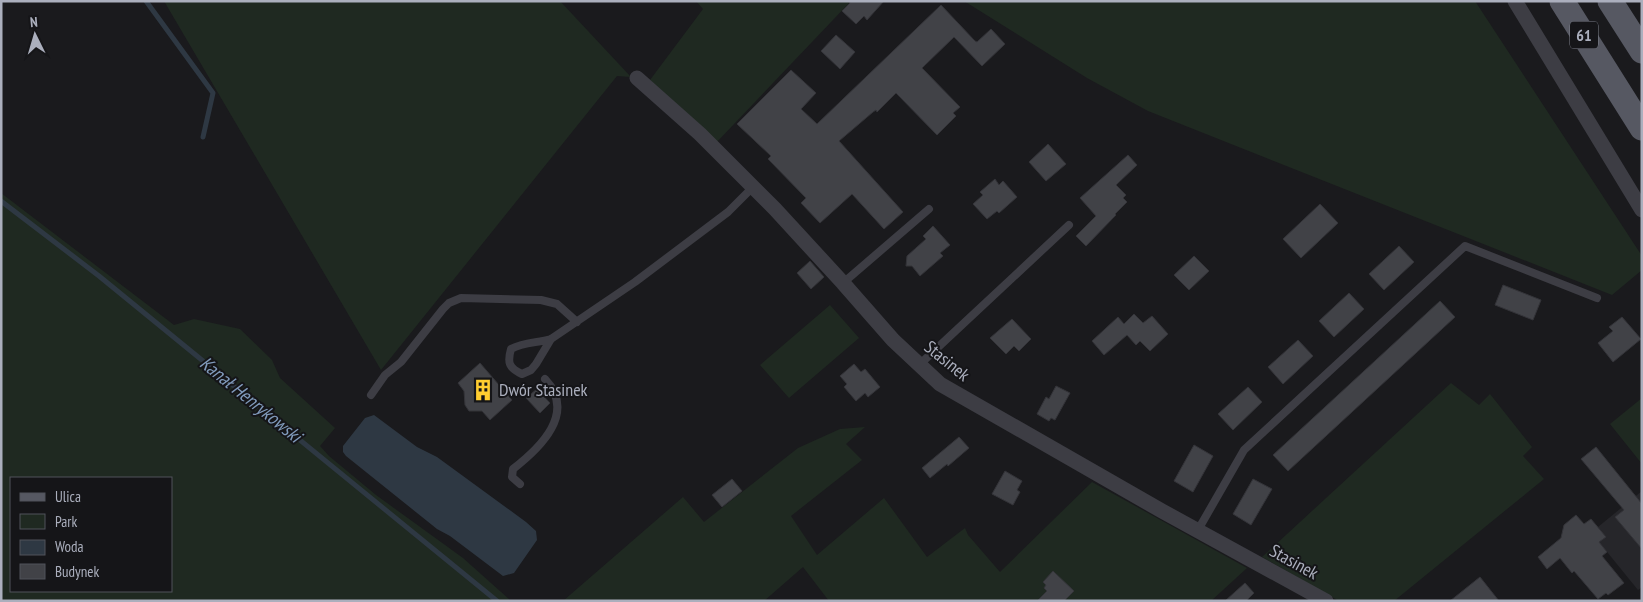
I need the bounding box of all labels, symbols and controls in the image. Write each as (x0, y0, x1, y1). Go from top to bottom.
north arrow (10, 10, 60, 60)
text: N (29, 13, 38, 31)
road number: 61 (1570, 22, 1598, 48)
street label: Stasinek (920, 335, 975, 386)
water label: Kanał Henrykowski (195, 351, 309, 449)
building icon: Dwór Stasinek (470, 377, 496, 403)
place label: Dwór Stasinek (499, 378, 588, 401)
legend (10, 477, 172, 592)
text: Ulica (55, 487, 81, 506)
text: Park (55, 512, 77, 531)
text: Woda (55, 537, 84, 556)
street label: Stasinek (1266, 539, 1323, 584)
text: Budynek (55, 562, 99, 581)

